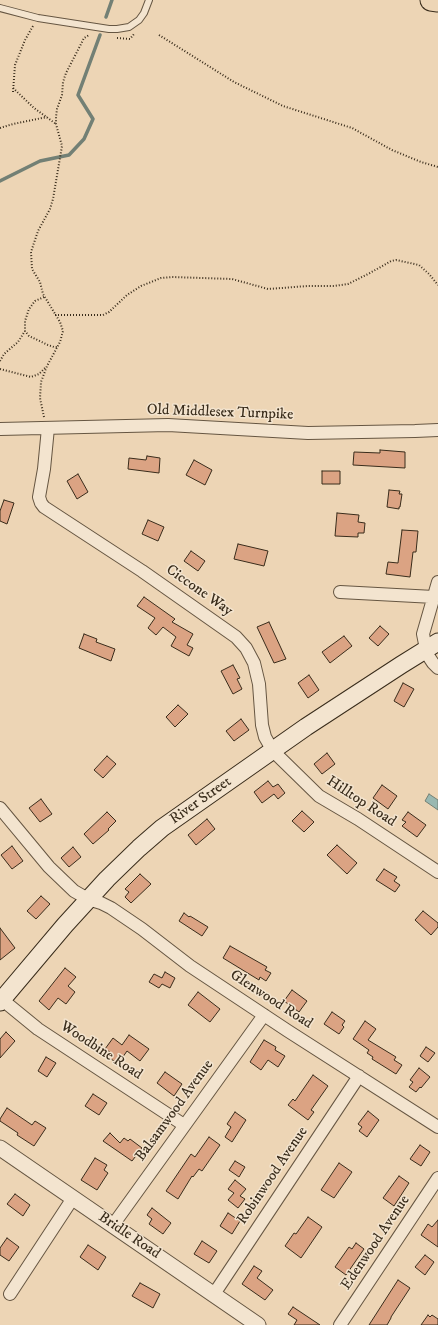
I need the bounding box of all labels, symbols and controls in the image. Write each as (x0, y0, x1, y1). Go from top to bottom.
street label: Old Middlesex Turnpike (146, 401, 294, 425)
street label: Ciccone Way (162, 561, 236, 621)
street label: River Street (167, 773, 235, 829)
street label: Hilltop Road (323, 773, 399, 831)
street label: Glenwood Road (226, 967, 316, 1033)
street label: Woodbine Road (57, 1018, 145, 1084)
street label: Balsamwood Avenue (132, 1057, 218, 1165)
street label: Robinwood Avenue (234, 1124, 312, 1228)
street label: Edenwood Avenue (338, 1192, 414, 1294)
street label: Bridle Road (94, 1209, 164, 1263)

